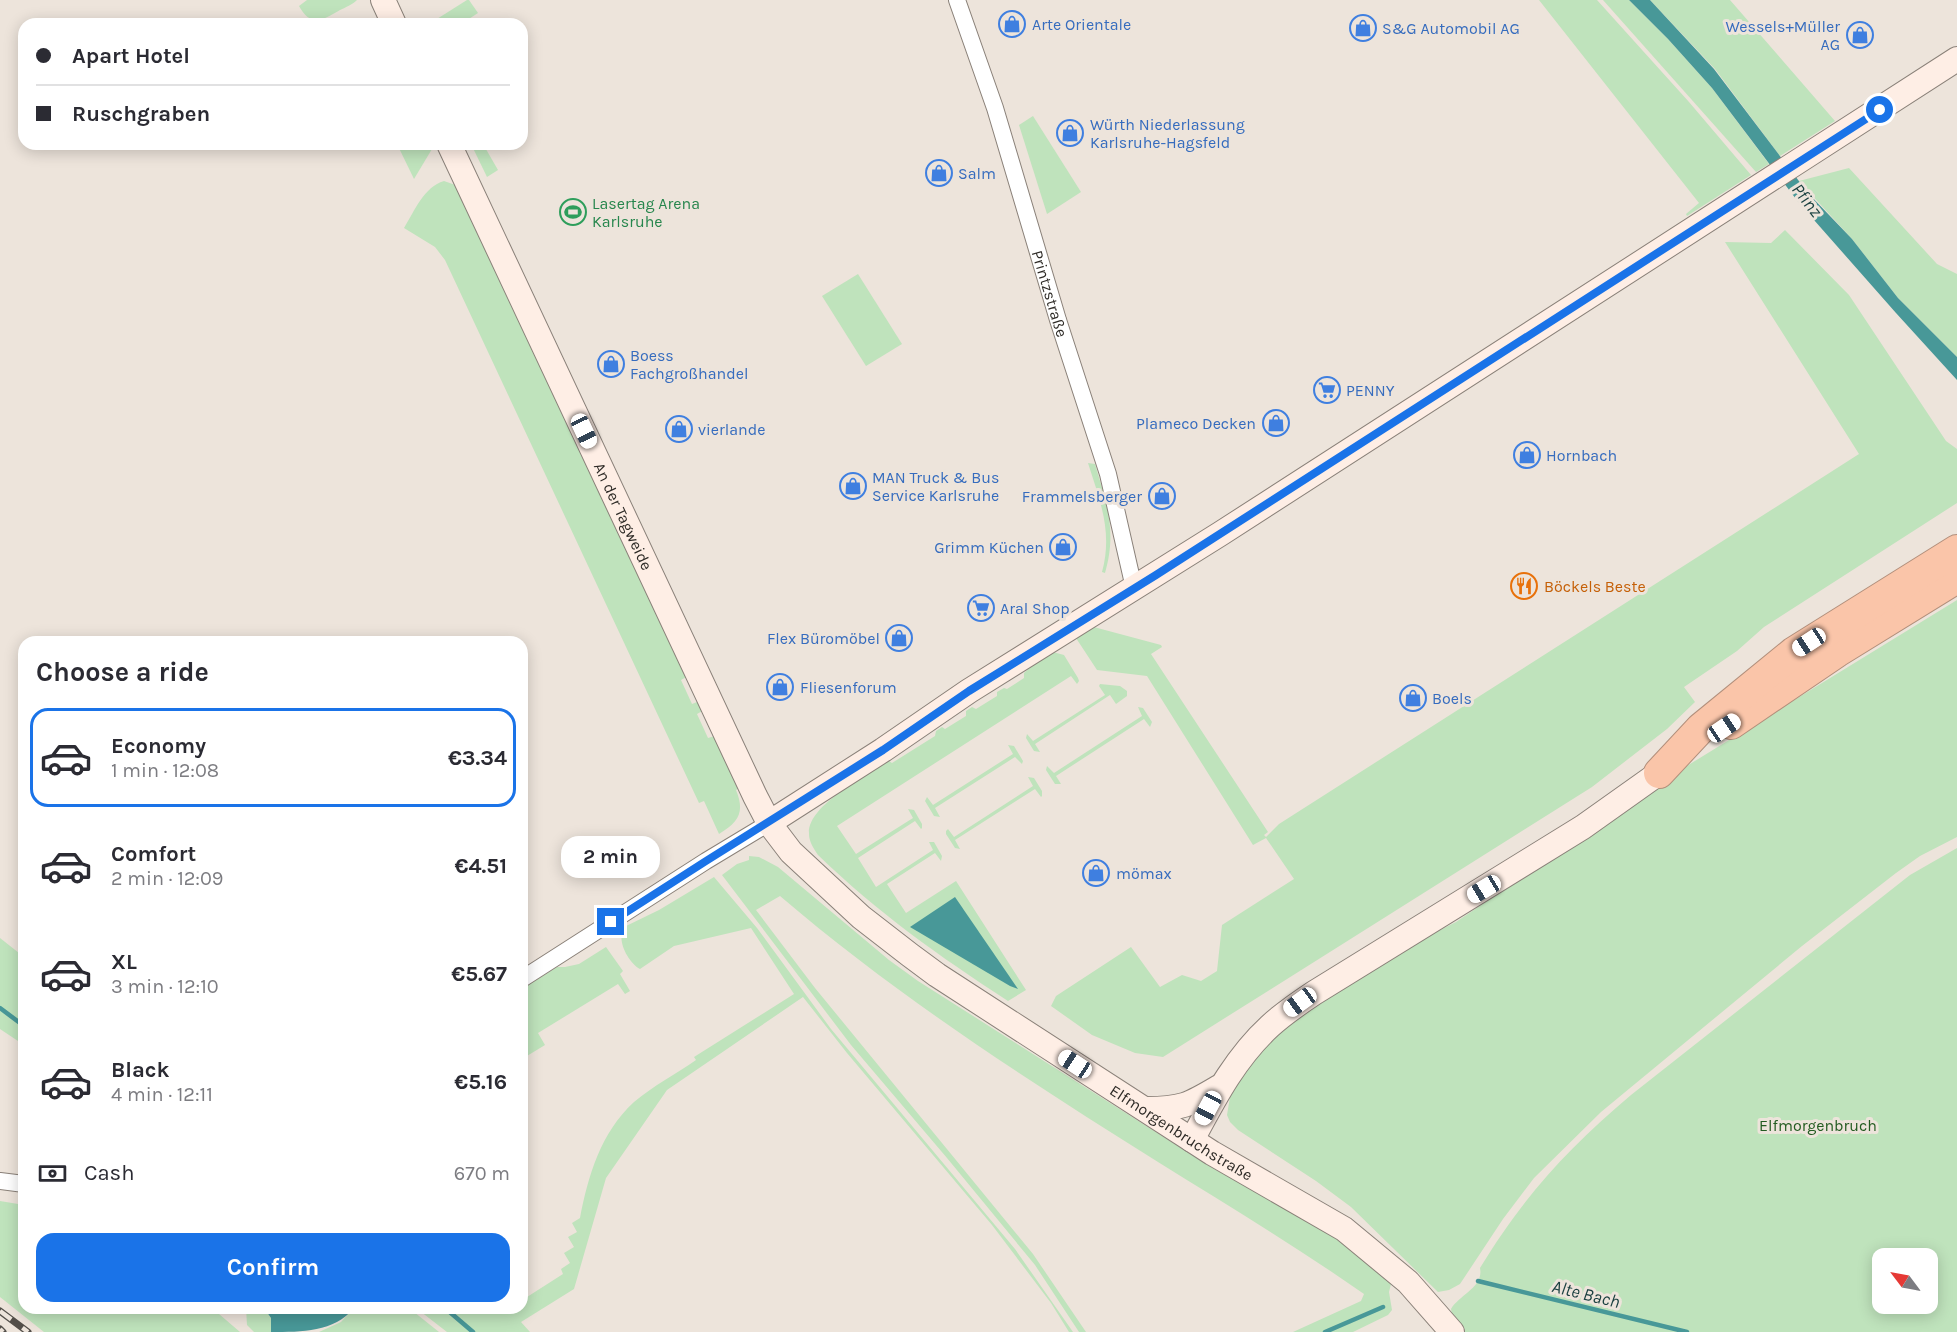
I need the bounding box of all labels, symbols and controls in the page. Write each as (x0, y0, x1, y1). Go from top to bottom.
shop icon: Arte Orientale (997, 9, 1027, 39)
shop icon: S&G Automobil AG (1348, 13, 1378, 43)
place label: Arte Orientale (1032, 15, 1131, 34)
place label: Wessels+Müller AG (1725, 17, 1840, 54)
place label: S&G Automobil AG (1382, 19, 1520, 38)
shop icon: Wessels+Müller AG (1845, 20, 1875, 50)
text: Apart Hotel (72, 43, 190, 69)
route start (1866, 96, 1893, 123)
text: Ruschgraben (72, 101, 210, 127)
place label: Würth Niederlassung Karlsruhe-Hagsfeld (1090, 115, 1245, 152)
shop icon: Würth Niederlassung Karlsruhe-Hagsfeld (1055, 118, 1085, 148)
shop icon: Salm (924, 158, 954, 188)
place label: Salm (958, 164, 996, 183)
water label: Pfinz (1787, 179, 1827, 222)
place label: Lasertag Arena Karlsruhe (592, 194, 700, 231)
sports icon: Lasertag Arena Karlsruhe (558, 197, 588, 227)
street label: Printzstraße (1028, 248, 1072, 339)
place label: Boess Fachgroßhandel (630, 346, 748, 383)
shop icon: Boess Fachgroßhandel (596, 349, 626, 379)
supermarket icon: PENNY (1312, 375, 1342, 405)
place label: PENNY (1346, 381, 1395, 400)
shop icon: Plameco Decken (1261, 408, 1291, 438)
car (568, 411, 600, 451)
shop icon: vierlande (664, 414, 694, 444)
place label: Plameco Decken (1136, 414, 1256, 433)
place label: vierlande (698, 420, 765, 439)
shop icon: Hornbach (1512, 440, 1542, 470)
place label: Hornbach (1546, 446, 1617, 465)
street label: An der Tagweide (590, 459, 657, 573)
place label: MAN Truck & Bus Service Karlsruhe (872, 468, 999, 505)
shop icon: MAN Truck & Bus Service Karlsruhe (838, 471, 868, 501)
shop icon: Frammelsberger (1147, 481, 1177, 511)
place label: Frammelsberger (1022, 487, 1142, 506)
shop icon: Grimm Küchen (1048, 532, 1078, 562)
place label: Grimm Küchen (934, 538, 1044, 557)
restaurant icon: Böckels Beste (1509, 571, 1539, 601)
place label: Böckels Beste (1544, 577, 1646, 596)
supermarket icon: Aral Shop (966, 593, 996, 623)
place label: Aral Shop (1000, 599, 1070, 618)
shop icon: Flex Büromöbel (884, 623, 914, 653)
car (1789, 625, 1829, 659)
place label: Flex Büromöbel (767, 629, 880, 648)
text: Choose a ride (36, 656, 209, 688)
shop icon: Fliesenforum (765, 672, 795, 702)
place label: Fliesenforum (800, 678, 897, 697)
shop icon: Boels (1398, 683, 1428, 713)
place label: Boels (1432, 689, 1472, 708)
car (1704, 710, 1744, 746)
icon: car (39, 731, 93, 785)
text: Economy (111, 733, 206, 759)
text: €3.34 (448, 745, 507, 771)
text: 1 min · 12:08 (111, 759, 219, 782)
callout: 2 min (562, 835, 660, 877)
icon: car (39, 839, 93, 893)
text: Comfort (111, 841, 196, 867)
text: 2 min (583, 845, 638, 868)
text: €4.51 (455, 853, 507, 879)
shop icon: mömax (1081, 858, 1111, 888)
place label: mömax (1116, 864, 1172, 883)
text: 2 min · 12:09 (111, 867, 223, 890)
car (1464, 872, 1504, 906)
route end (597, 908, 624, 935)
icon: car (39, 947, 93, 1001)
text: XL (111, 949, 137, 975)
text: €5.67 (451, 961, 507, 987)
text: 3 min · 12:10 (111, 975, 219, 998)
car (1280, 984, 1320, 1020)
car (1055, 1047, 1095, 1081)
icon: car (39, 1055, 93, 1109)
text: Black (111, 1057, 170, 1083)
text: €5.16 (454, 1069, 507, 1095)
street label: Elfmorgenbruchstraße (1107, 1080, 1256, 1184)
text: 4 min · 12:11 (111, 1083, 213, 1106)
car (1192, 1088, 1224, 1128)
park label: Elfmorgenbruch (1759, 1116, 1877, 1135)
icon: cash (36, 1157, 69, 1190)
text: Cash (84, 1160, 134, 1186)
text: 670 m (454, 1162, 510, 1185)
button: Confirm (36, 1233, 510, 1302)
north arrow (1872, 1248, 1938, 1314)
map controls (1872, 1248, 1938, 1314)
water label: Alte Bach (1550, 1275, 1622, 1313)

